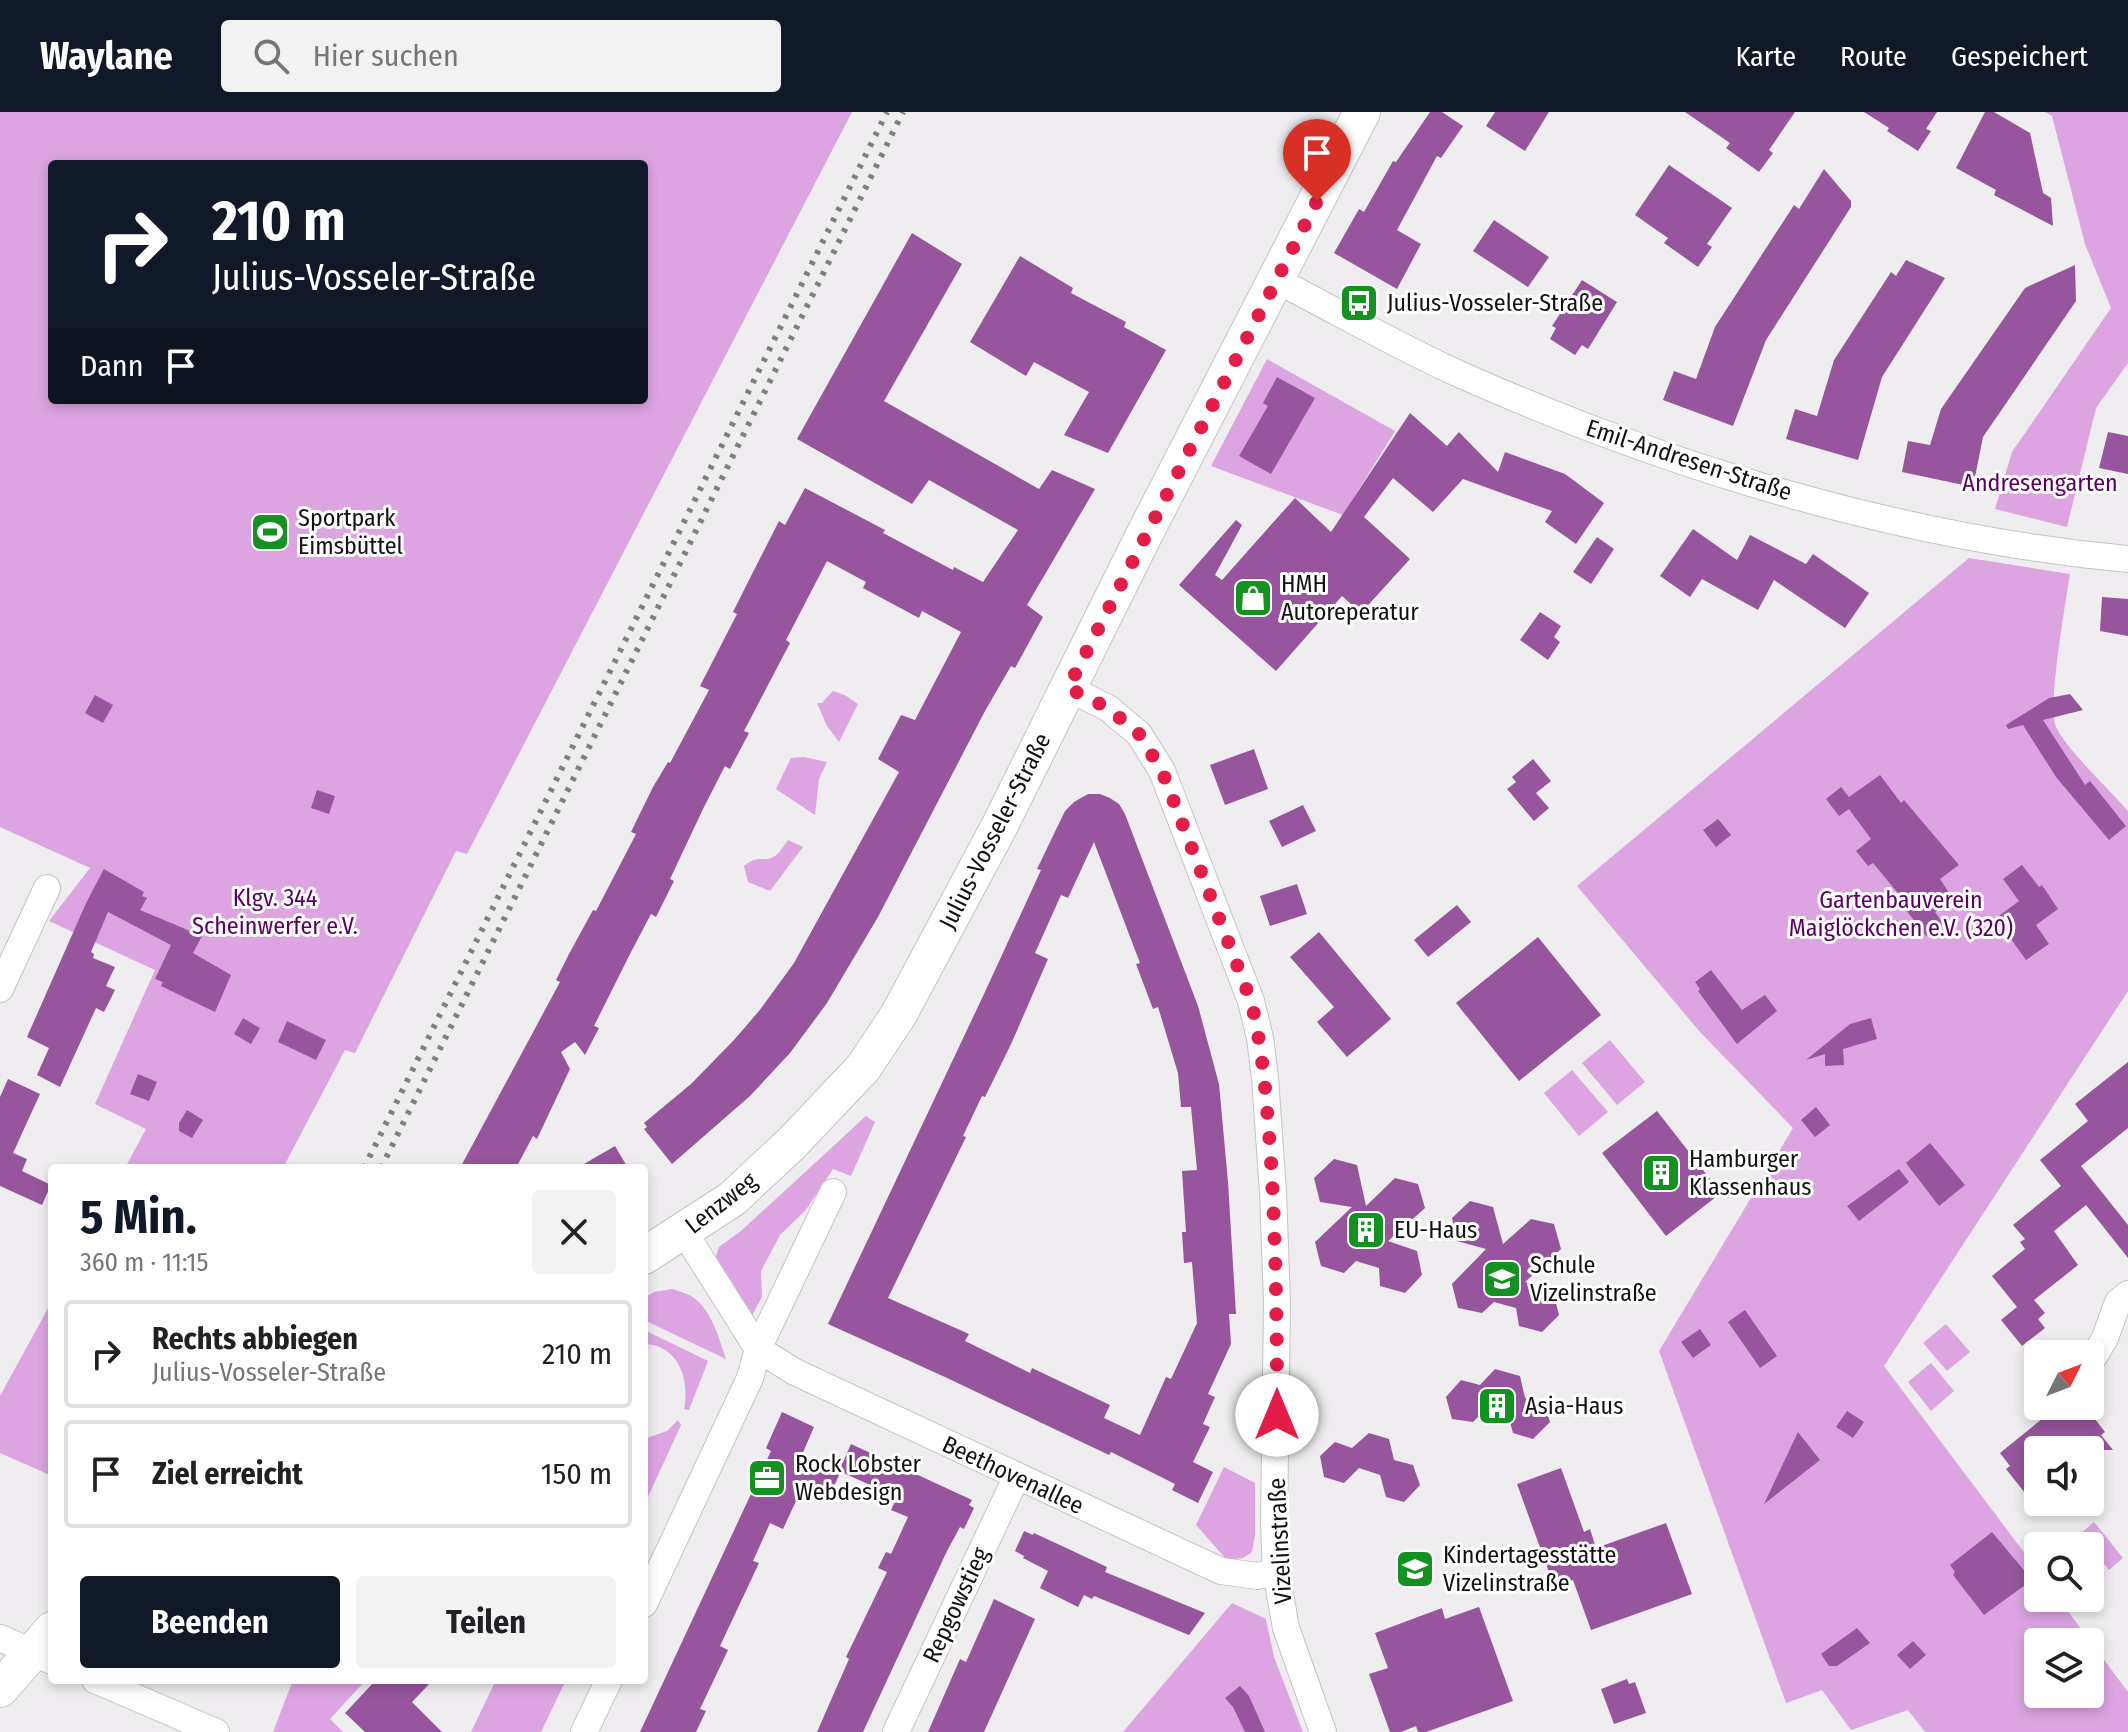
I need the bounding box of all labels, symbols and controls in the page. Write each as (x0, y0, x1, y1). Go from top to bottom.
search box (221, 20, 781, 92)
text: Waylane (40, 33, 173, 79)
icon: search (249, 34, 293, 78)
text: Hier suchen (313, 38, 459, 74)
text: Karte (1735, 40, 1796, 73)
text: Route (1840, 40, 1907, 73)
text: Gespeichert (1951, 40, 2088, 73)
pin (1283, 119, 1351, 201)
icon: arrive (1295, 131, 1339, 175)
text: 210 m (212, 188, 346, 255)
icon: right (80, 192, 184, 296)
text: Julius-Vosseler-Straße (212, 256, 536, 300)
bus stop icon: Julius-Vosseler-Straße (1338, 282, 1380, 324)
place label: Julius-Vosseler-Straße (1387, 289, 1603, 317)
icon: arrive (159, 344, 203, 388)
text: Dann (80, 348, 143, 384)
street label: Emil-Andresen-Straße (1583, 414, 1795, 506)
park label: Andresengarten (1962, 469, 2118, 497)
place label: Sportpark Eimsbüttel (298, 504, 403, 560)
sports icon: Sportpark Eimsbüttel (249, 511, 291, 553)
place label: HMH Autoreperatur (1281, 570, 1419, 626)
shop icon: HMH Autoreperatur (1232, 577, 1274, 619)
street label: Julius-Vosseler-Straße (933, 728, 1057, 934)
park label: Klgv. 344 Scheinwerfer e.V. (192, 884, 358, 940)
park label: Gartenbauverein Maiglöckchen e.V. (320) (1789, 886, 2013, 942)
place label: Hamburger Klassenhaus (1689, 1145, 1811, 1201)
building icon: Hamburger Klassenhaus (1640, 1152, 1682, 1194)
street label: Lenzweg (680, 1166, 763, 1240)
text: 5 Min. (80, 1188, 197, 1246)
button: close (532, 1190, 616, 1274)
building icon: EU-Haus (1345, 1209, 1387, 1251)
place label: EU-Haus (1394, 1216, 1477, 1244)
text: 360 m · 11:15 (80, 1247, 208, 1278)
place label: Schule Vizelinstraße (1530, 1251, 1657, 1307)
school or university icon: Schule Vizelinstraße (1481, 1258, 1523, 1300)
text: Rechts abbiegen (152, 1321, 358, 1357)
icon: right (84, 1332, 128, 1376)
text: 210 m (542, 1336, 612, 1372)
north arrow (2024, 1340, 2104, 1420)
map controls (2024, 1340, 2104, 1708)
text: Julius-Vosseler-Straße (152, 1357, 386, 1388)
position arrow (1235, 1373, 1319, 1457)
building icon: Asia-Haus (1476, 1385, 1518, 1427)
place label: Asia-Haus (1525, 1392, 1623, 1420)
street label: Beethovenallee (938, 1430, 1088, 1520)
button: sound (2024, 1436, 2104, 1516)
place label: Rock Lobster Webdesign (795, 1450, 922, 1506)
icon: arrive (84, 1452, 128, 1496)
text: Ziel erreicht (152, 1456, 303, 1492)
text: 150 m (541, 1456, 612, 1492)
office icon: Rock Lobster Webdesign (746, 1457, 788, 1499)
street label: Vizelinstraße (1263, 1477, 1297, 1605)
button: search (2024, 1532, 2104, 1612)
place label: Kindertagesstätte Vizelinstraße (1443, 1541, 1616, 1597)
street label: Repgowstieg (917, 1542, 995, 1667)
school or university icon: Kindertagesstätte Vizelinstraße (1394, 1548, 1436, 1590)
button: Beenden (80, 1576, 340, 1668)
button: Teilen (356, 1576, 616, 1668)
button: layers (2024, 1628, 2104, 1708)

